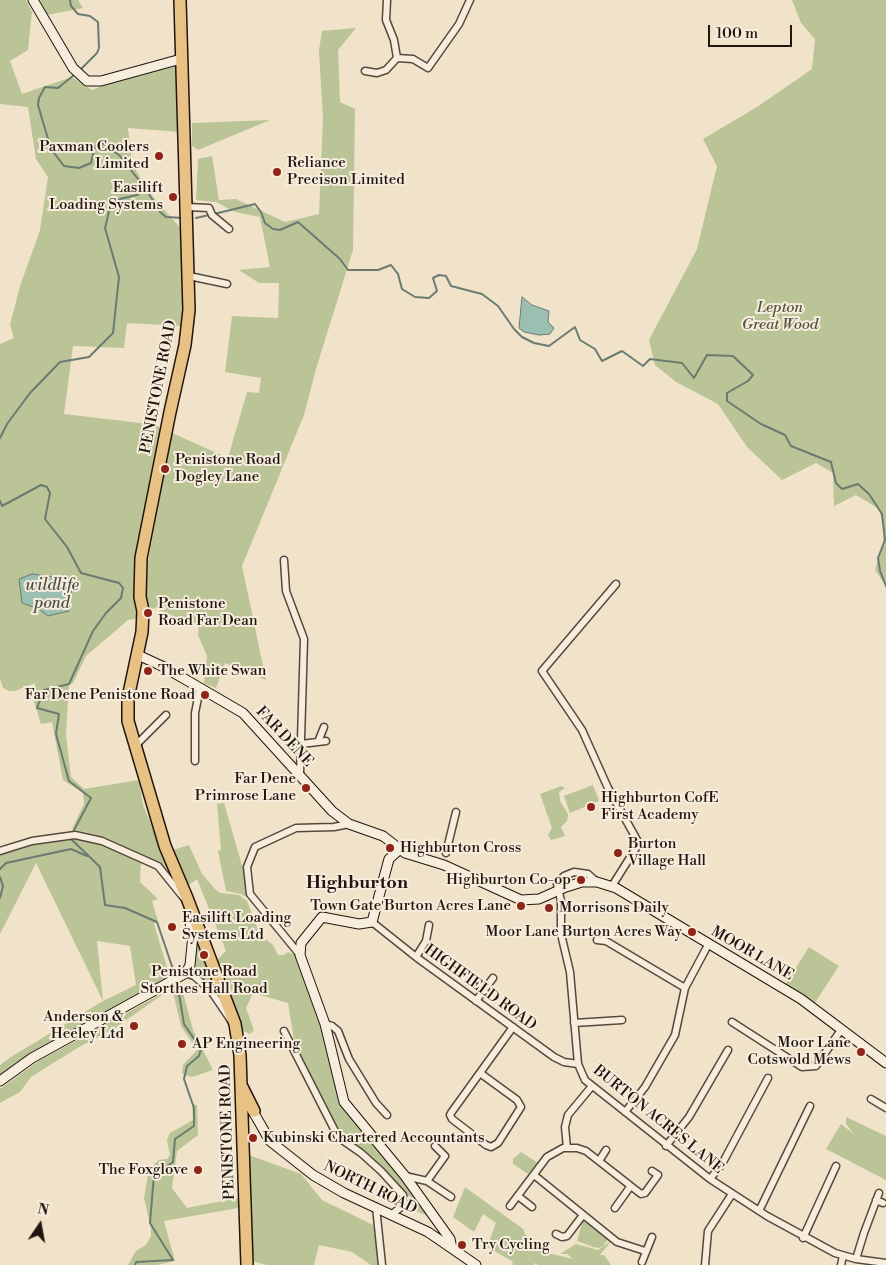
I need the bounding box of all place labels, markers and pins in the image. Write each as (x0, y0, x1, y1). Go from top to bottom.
place label: Paxman Coolers Limited (39, 138, 149, 173)
marker: Paxman Coolers Limited (153, 150, 165, 162)
place label: Reliance Precison Limited (287, 154, 405, 189)
marker: Reliance Precison Limited (271, 166, 283, 178)
place label: Easilift Loading Systems (49, 179, 163, 214)
marker: Easilift Loading Systems (167, 191, 179, 203)
place label: Penistone Road Dogley Lane (175, 451, 280, 486)
marker: Penistone Road Dogley Lane (159, 463, 171, 475)
place label: Penistone Road Far Dean (158, 595, 258, 630)
marker: Penistone Road Far Dean (142, 607, 154, 619)
place label: The White Swan (158, 662, 266, 680)
marker: The White Swan (142, 665, 154, 677)
place label: Far Dene Penistone Road (25, 686, 195, 704)
marker: Far Dene Penistone Road (199, 689, 211, 701)
place label: Far Dene Primrose Lane (195, 770, 296, 805)
marker: Far Dene Primrose Lane (300, 782, 312, 794)
place label: Highburton CofE First Academy (601, 789, 719, 824)
marker: Highburton CofE First Academy (585, 801, 597, 813)
place label: Burton Village Hall (628, 835, 706, 870)
place label: Highburton Cross (400, 839, 521, 857)
marker: Highburton Cross (384, 842, 396, 854)
marker: Burton Village Hall (612, 847, 624, 859)
place label: Highburton Co-op (446, 871, 571, 889)
marker: Highburton Co-op (575, 874, 587, 886)
place label: Town Gate Burton Acres Lane (310, 897, 511, 915)
place label: Morrisons Daily (559, 899, 669, 917)
marker: Town Gate Burton Acres Lane (515, 900, 527, 912)
marker: Morrisons Daily (543, 902, 555, 914)
place label: Easilift Loading Systems Ltd (182, 909, 291, 944)
marker: Easilift Loading Systems Ltd (166, 921, 178, 933)
place label: Moor Lane Burton Acres Way (485, 923, 682, 941)
marker: Moor Lane Burton Acres Way (686, 926, 698, 938)
marker: Penistone Road Storthes Hall Road (198, 949, 210, 961)
place label: Penistone Road Storthes Hall Road (140, 963, 268, 998)
place label: Anderson & Heeley Ltd (43, 1008, 124, 1043)
marker: Anderson & Heeley Ltd (128, 1020, 140, 1032)
place label: Moor Lane Cotswold Mews (748, 1034, 851, 1069)
place label: AP Engineering (192, 1035, 300, 1053)
marker: AP Engineering (176, 1038, 188, 1050)
marker: Moor Lane Cotswold Mews (855, 1046, 867, 1058)
place label: Kubinski Chartered Accountants (263, 1129, 485, 1147)
marker: Kubinski Chartered Accountants (247, 1132, 259, 1144)
place label: The Foxglove (98, 1161, 188, 1179)
marker: The Foxglove (192, 1164, 204, 1176)
place label: Try Cycling (472, 1236, 550, 1254)
marker: Try Cycling (456, 1239, 468, 1251)

